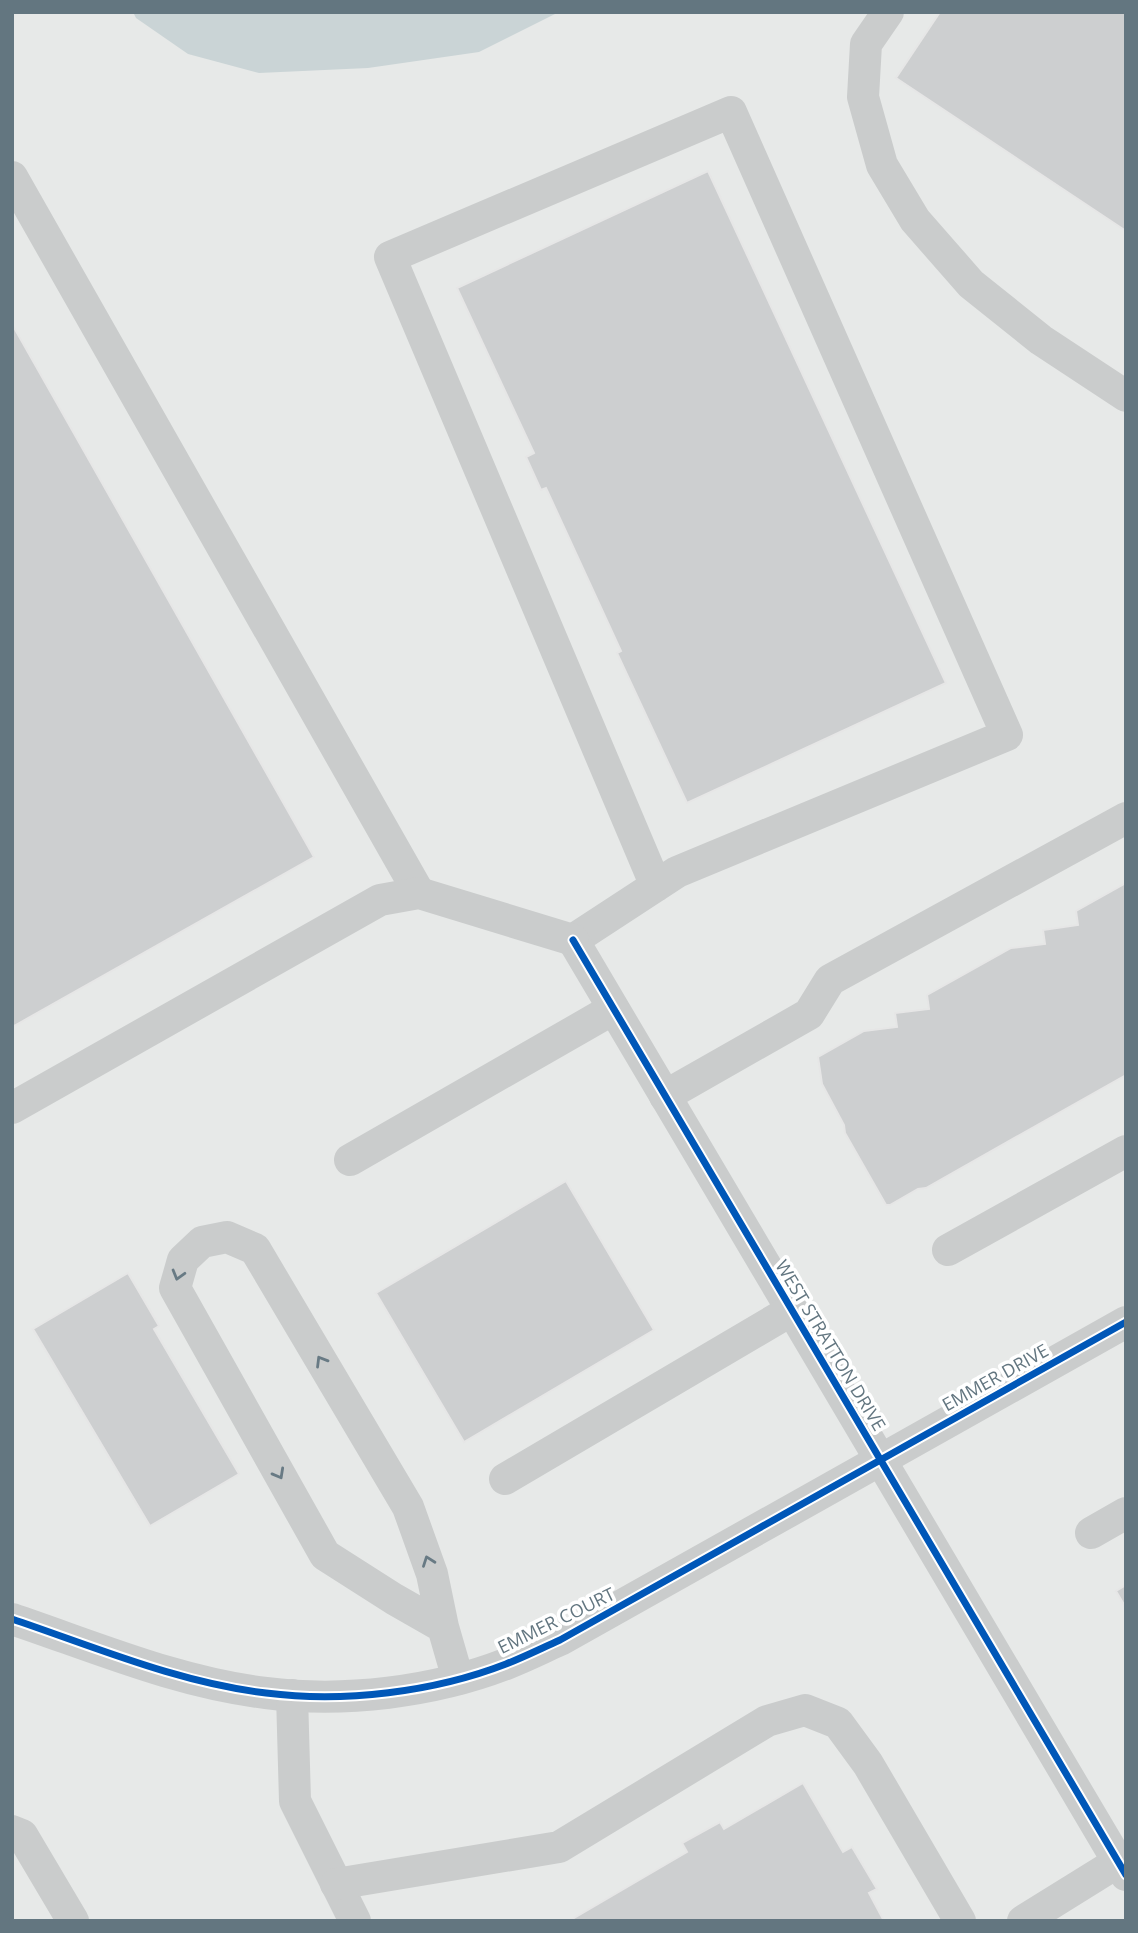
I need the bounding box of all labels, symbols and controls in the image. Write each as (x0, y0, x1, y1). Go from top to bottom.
street label: WEST STRATTON DRIVE (770, 1255, 892, 1435)
one-way arrow (172, 1269, 187, 1281)
street label: EMMER DRIVE (938, 1338, 1052, 1416)
one-way arrow (317, 1355, 330, 1368)
one-way arrow (271, 1467, 284, 1480)
one-way arrow (422, 1555, 436, 1567)
street label: EMMER COURT (493, 1581, 619, 1659)

